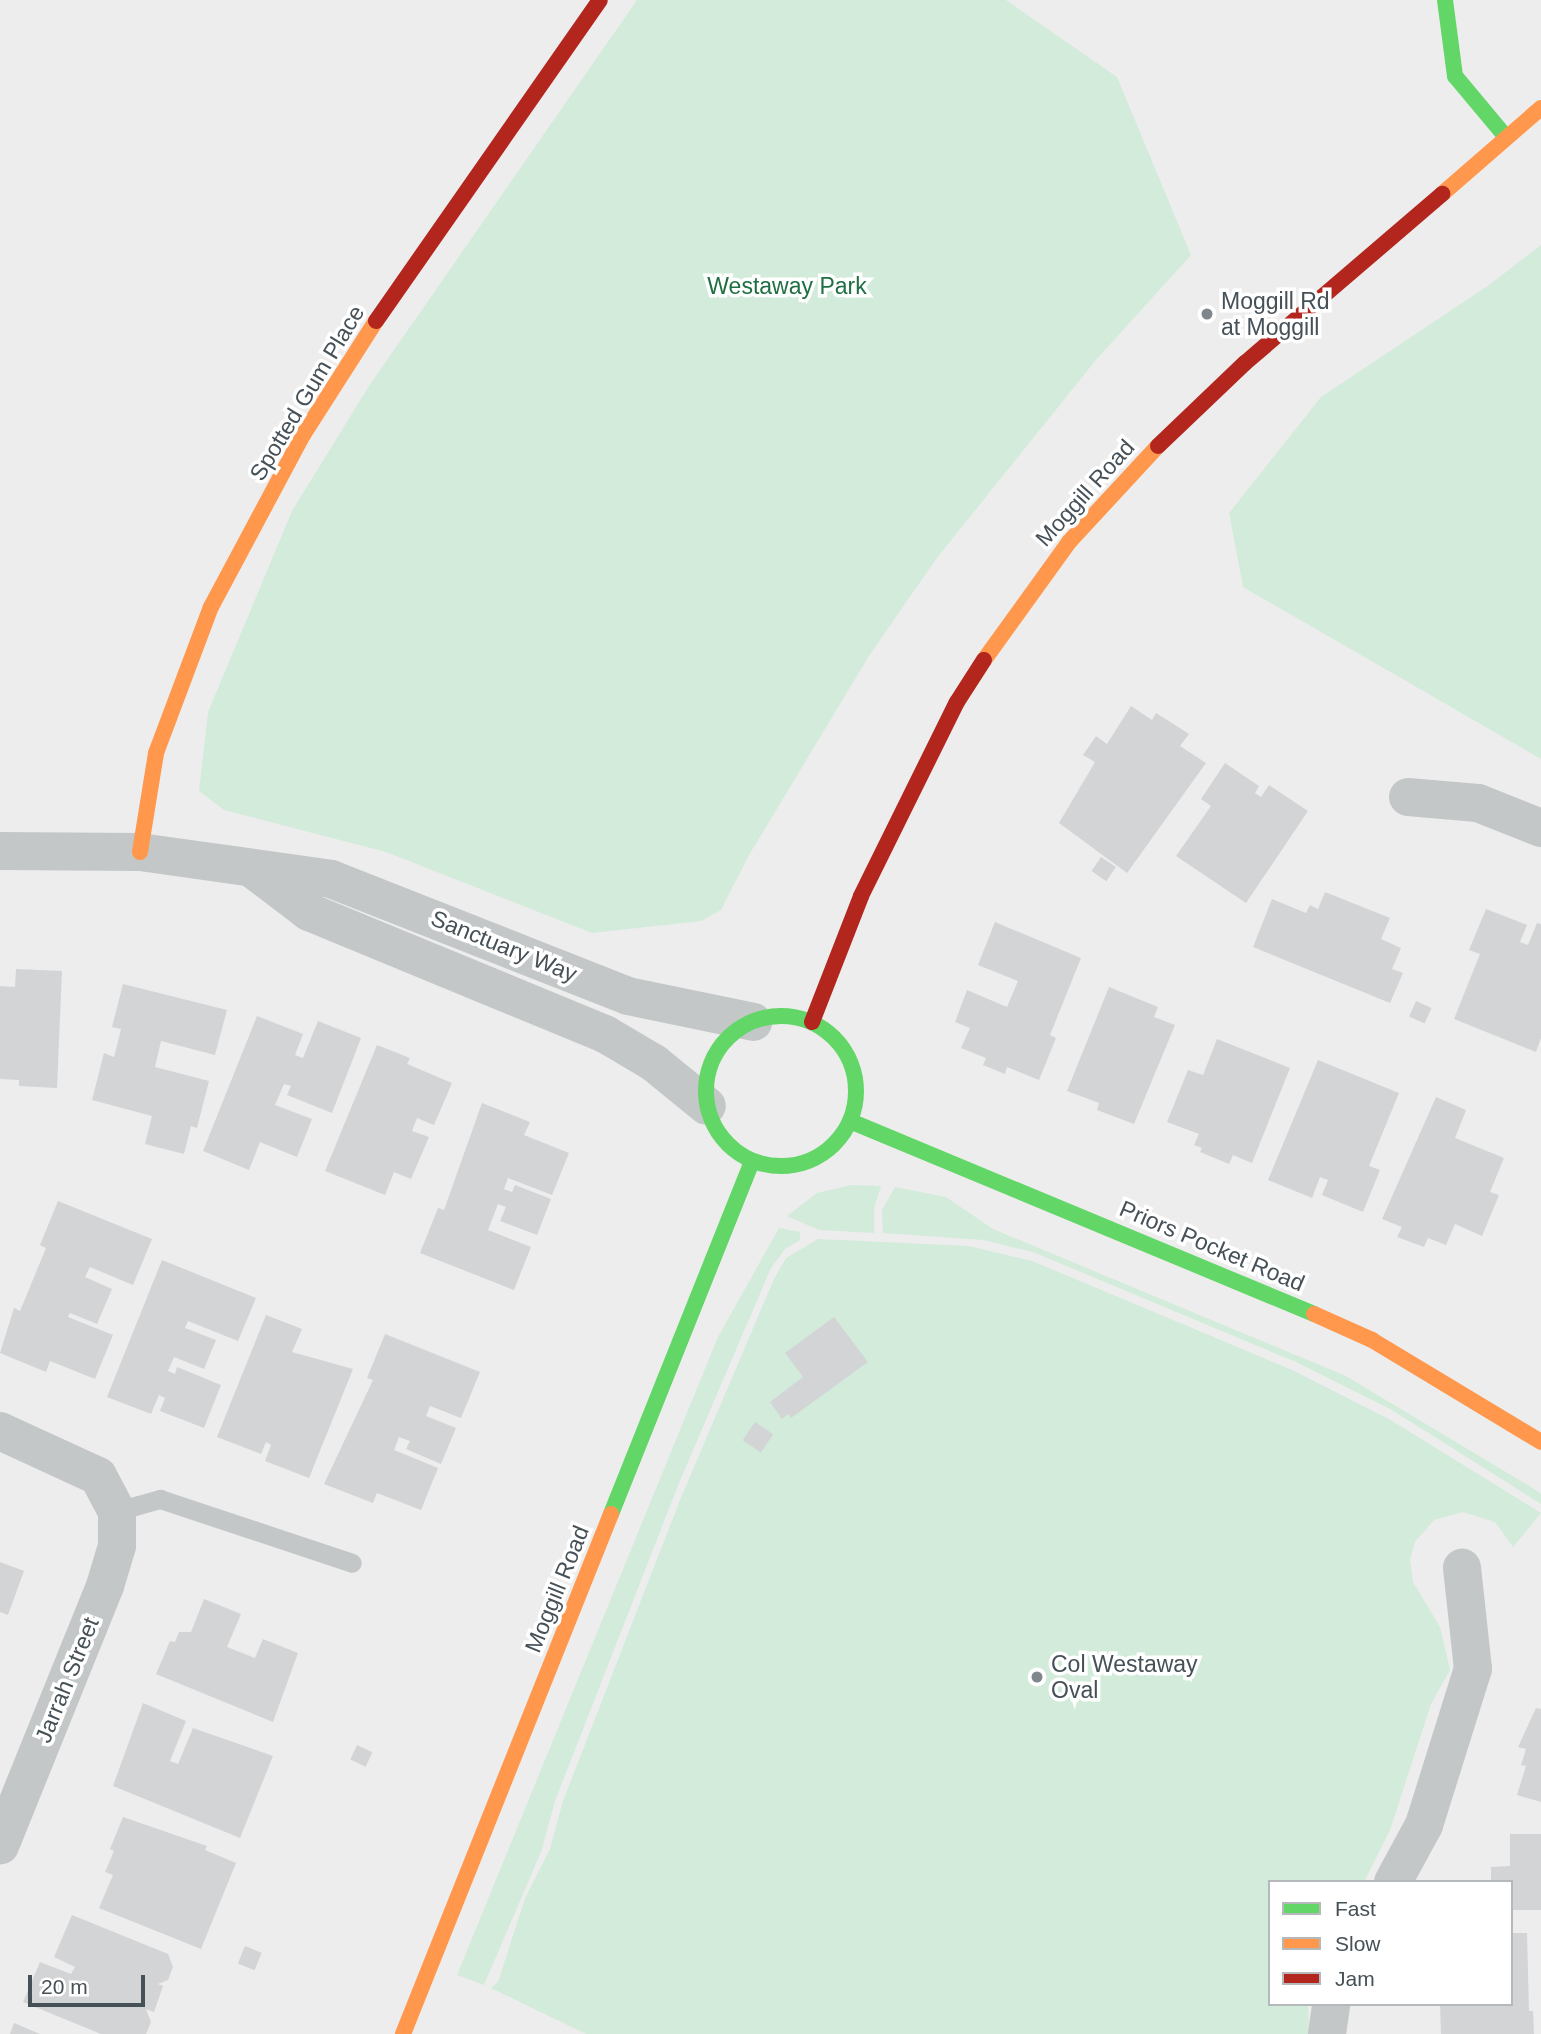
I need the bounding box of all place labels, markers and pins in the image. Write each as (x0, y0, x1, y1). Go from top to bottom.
place label: Moggill Rd at Moggill (1221, 287, 1330, 341)
marker: Moggill Rd at Moggill (1199, 306, 1215, 322)
place label: Col Westaway Oval (1051, 1650, 1198, 1704)
marker: Col Westaway Oval (1029, 1669, 1045, 1685)

